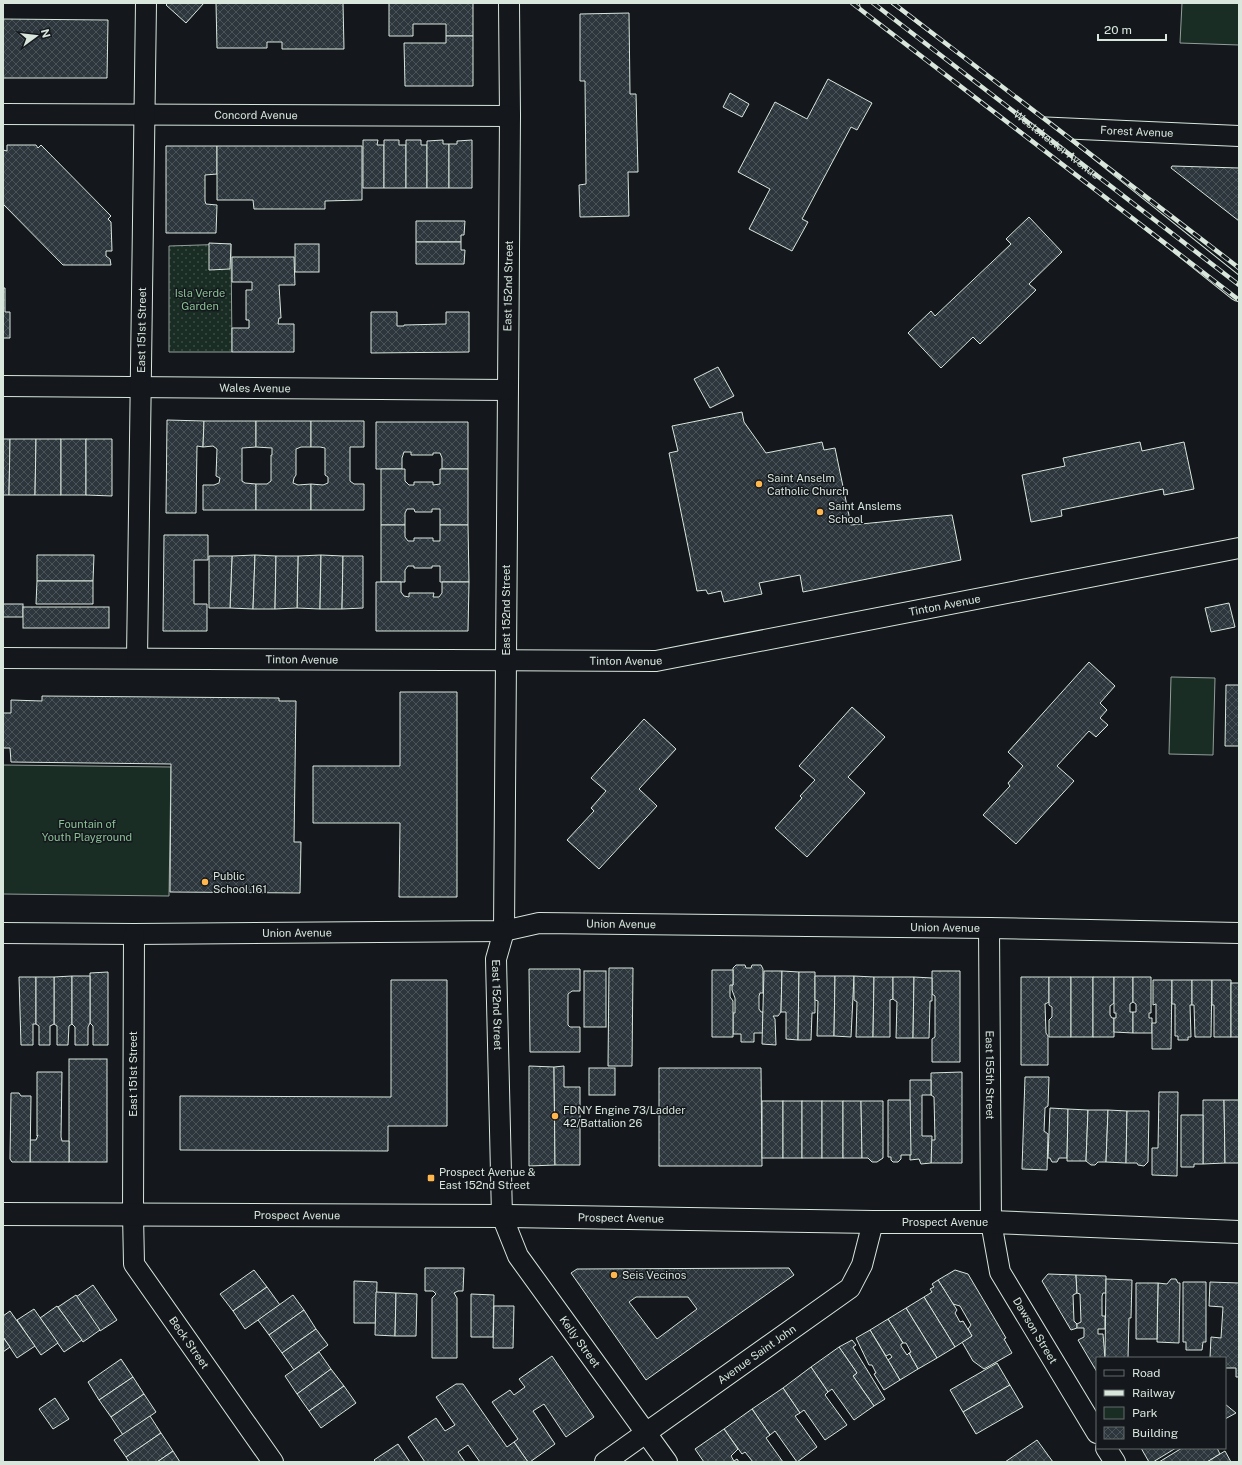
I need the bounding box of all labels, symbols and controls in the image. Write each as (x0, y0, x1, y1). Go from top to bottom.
north arrow (16, 16, 56, 56)
scale bar (1098, 16, 1166, 42)
text: 20 m (1104, 23, 1132, 37)
text: N (39, 28, 53, 39)
street label: Westchester Avenue (1012, 108, 1102, 181)
street label: Concord Avenue (214, 109, 298, 121)
street label: Forest Avenue (1100, 124, 1174, 139)
street label: East 152nd Street (501, 240, 515, 332)
street label: East 151st Street (135, 287, 148, 373)
park label: Isla Verde Garden (175, 287, 225, 312)
street label: Wales Avenue (219, 382, 291, 394)
place label: Saint Anselm Catholic Church (767, 472, 849, 497)
marker: Saint Anselm Catholic Church (754, 479, 764, 489)
place label: Saint Anslems School (828, 500, 902, 525)
marker: Saint Anslems School (815, 507, 825, 517)
street label: East 152nd Street (500, 565, 512, 655)
street label: Tinton Avenue (908, 592, 981, 618)
street label: Tinton Avenue (266, 653, 338, 666)
street label: Tinton Avenue (590, 654, 663, 667)
park label: Fountain of Youth Playground (42, 818, 132, 843)
place label: Public School 161 (213, 870, 267, 895)
marker: Public School 161 (200, 877, 210, 887)
street label: Union Avenue (586, 918, 656, 930)
street label: Union Avenue (910, 921, 980, 934)
street label: Union Avenue (262, 926, 332, 939)
street label: East 152nd Street (490, 959, 504, 1051)
street label: East 155th Street (984, 1030, 996, 1120)
street label: East 151st Street (127, 1031, 139, 1117)
place label: FDNY Engine 73/Ladder 42/Battalion 26 (563, 1104, 686, 1129)
marker: FDNY Engine 73/Ladder 42/Battalion 26 (550, 1111, 560, 1121)
place label: Prospect Avenue & East 152nd Street (439, 1166, 536, 1191)
marker: Prospect Avenue & East 152nd Street (426, 1173, 436, 1183)
street label: Prospect Avenue (254, 1209, 340, 1221)
street label: Prospect Avenue (578, 1211, 664, 1225)
street label: Prospect Avenue (902, 1216, 988, 1228)
place label: Seis Vecinos (622, 1269, 687, 1281)
marker: Seis Vecinos (609, 1270, 619, 1280)
street label: Dawson Street (1011, 1295, 1060, 1366)
street label: Beck Street (167, 1314, 211, 1371)
street label: Kelly Street (557, 1314, 603, 1370)
street label: Avenue Saint John (715, 1322, 798, 1386)
legend (1096, 1357, 1226, 1449)
text: Road (1132, 1366, 1160, 1380)
text: Railway (1132, 1386, 1176, 1400)
text: Park (1132, 1406, 1158, 1420)
text: Building (1132, 1426, 1178, 1440)

